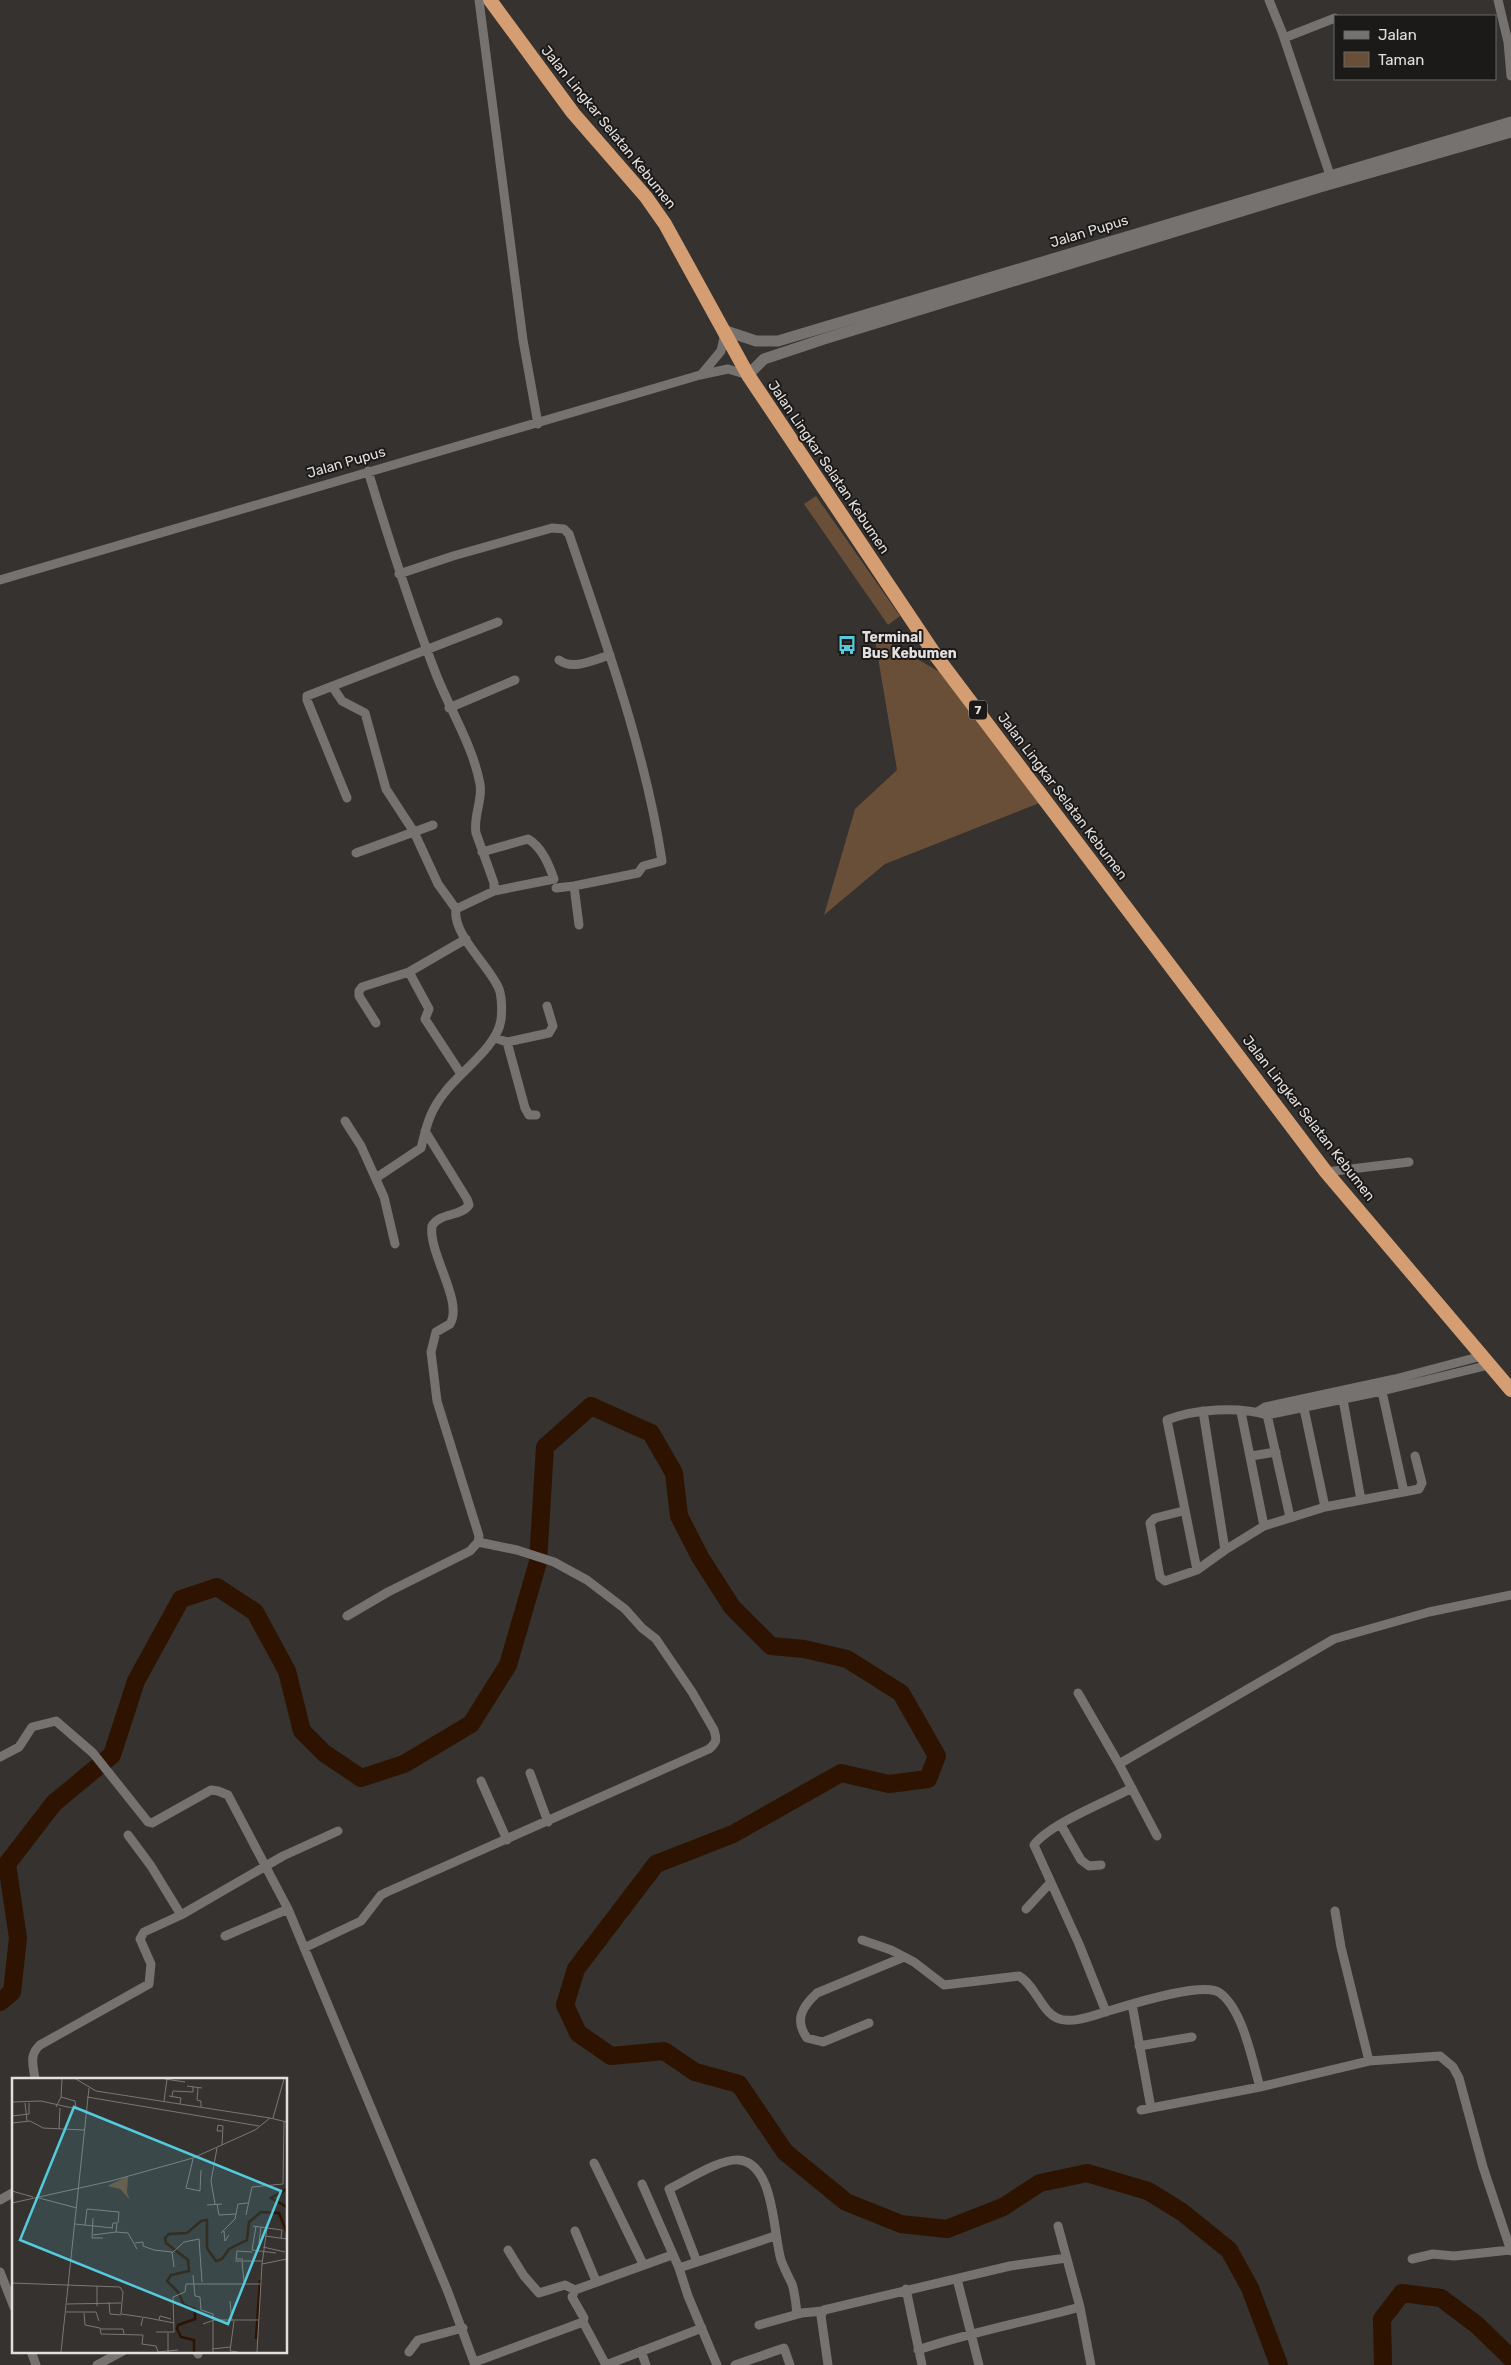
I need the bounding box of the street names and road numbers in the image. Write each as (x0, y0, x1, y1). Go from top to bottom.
street label: Jalan Lingkar Selatan Kebumen (537, 42, 680, 212)
street label: Jalan Pupus (1048, 212, 1130, 251)
street label: Jalan Lingkar Selatan Kebumen (764, 378, 893, 557)
street label: Jalan Pupus (305, 443, 387, 482)
road number: 7 (969, 700, 987, 720)
street label: Jalan Lingkar Selatan Kebumen (994, 709, 1131, 883)
street label: Jalan Lingkar Selatan Kebumen (1239, 1032, 1378, 1204)

